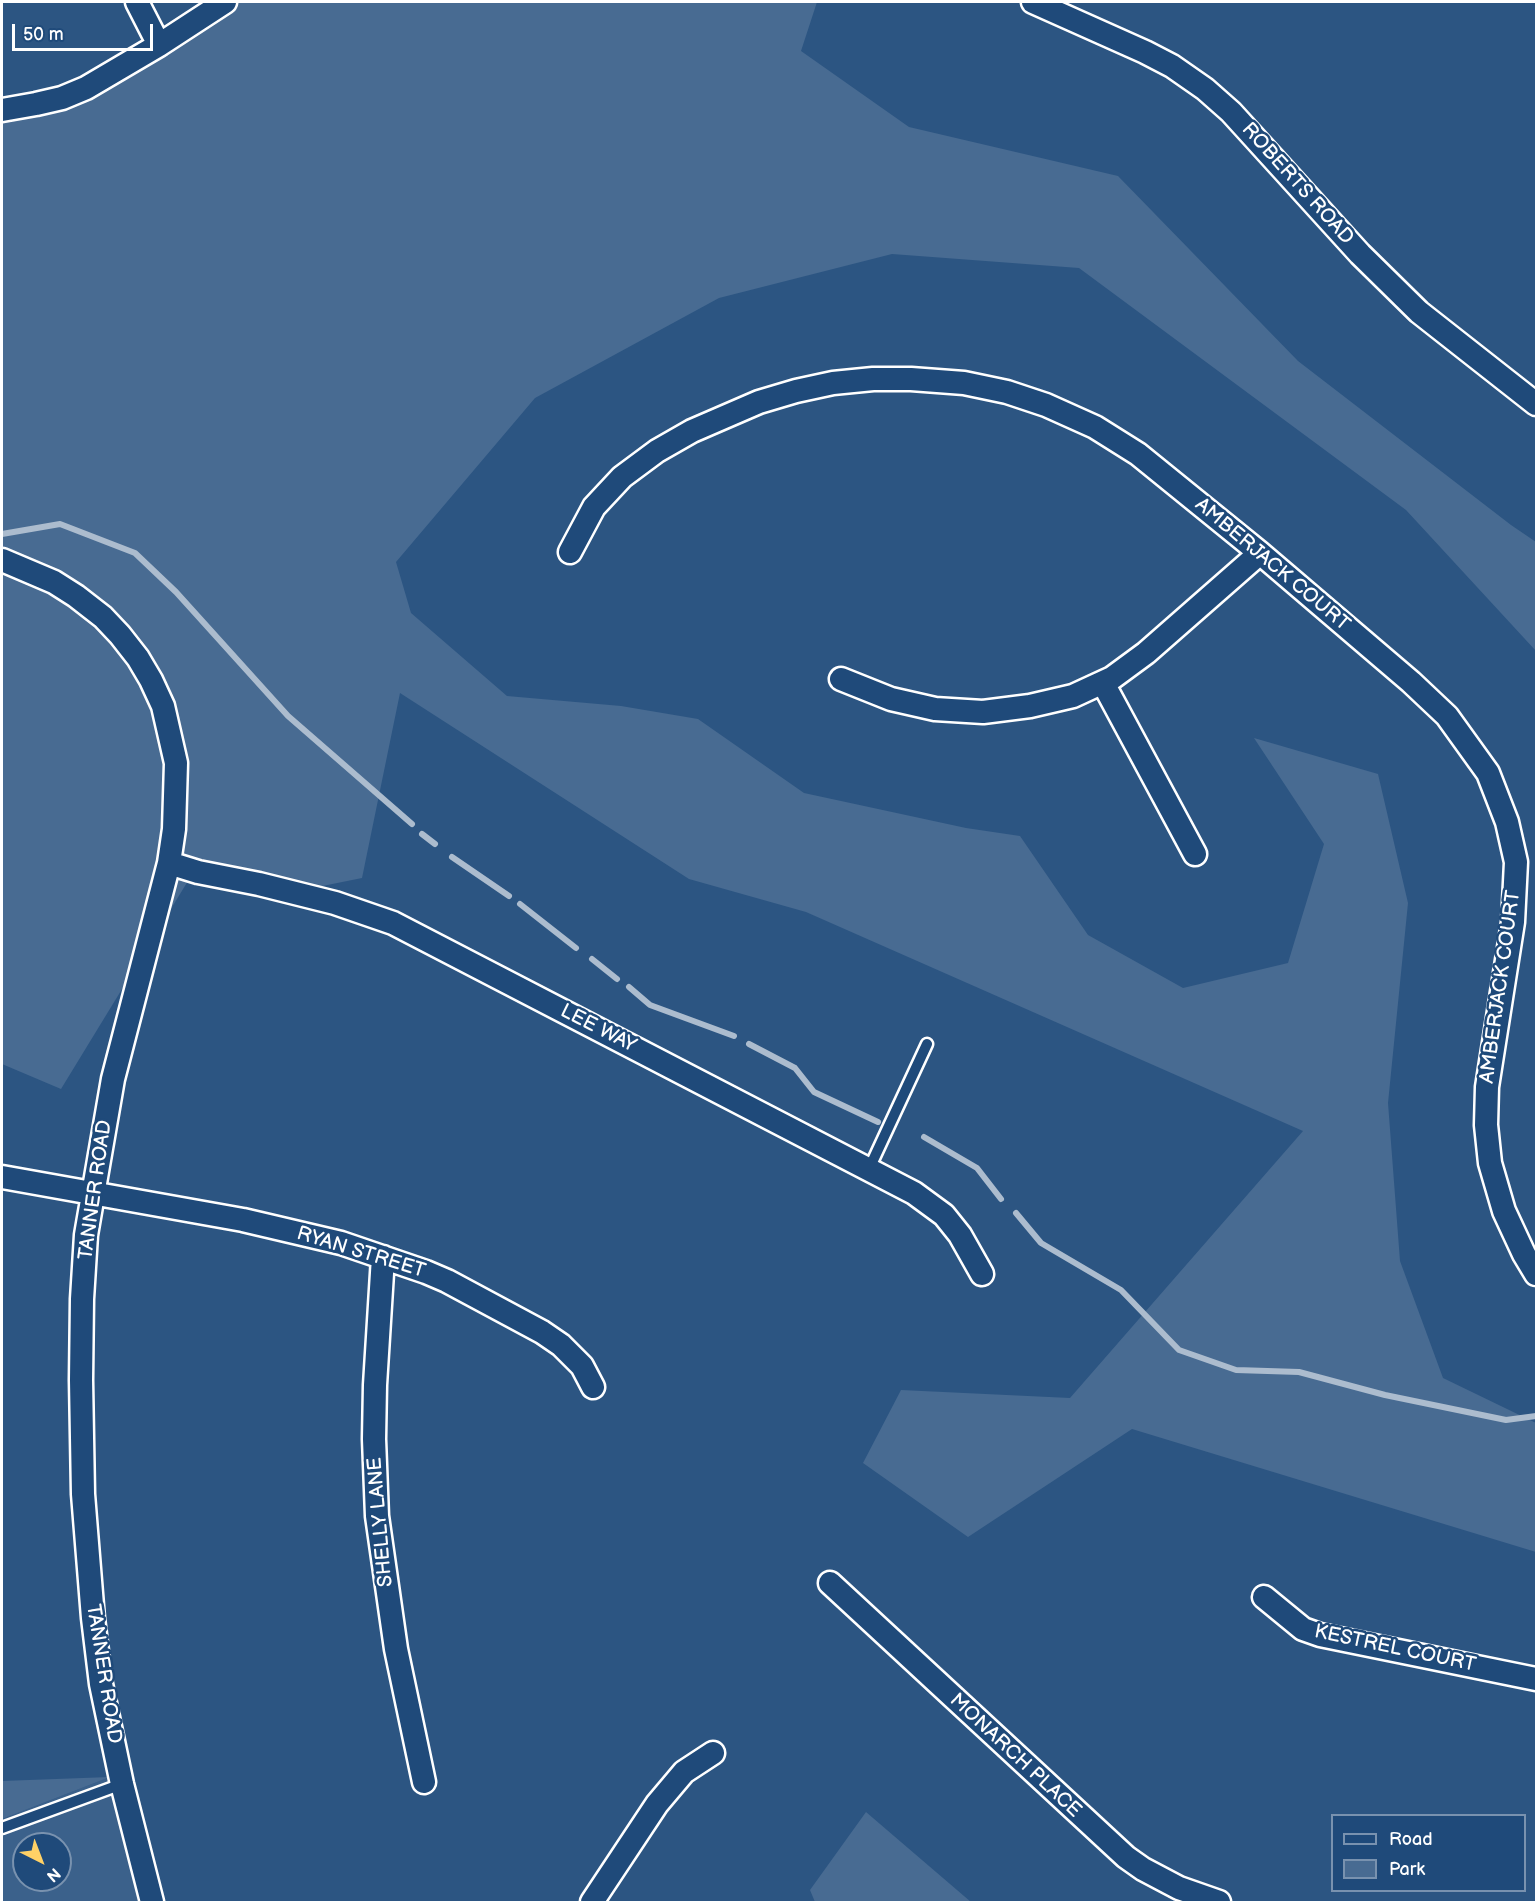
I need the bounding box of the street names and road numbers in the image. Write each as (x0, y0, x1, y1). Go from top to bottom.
street label: ROBERTS ROAD (1236, 118, 1358, 250)
street label: AMBERJACK COURT (1190, 493, 1354, 637)
street label: AMBERJACK COURT (1476, 889, 1526, 1085)
street label: LEE WAY (556, 1000, 640, 1058)
street label: TANNER ROAD (74, 1119, 118, 1261)
street label: RYAN STREET (294, 1222, 428, 1284)
street label: SHELLY LANE (363, 1456, 399, 1588)
street label: TANNER ROAD (80, 1603, 126, 1745)
street label: KESTREL COURT (1312, 1620, 1478, 1678)
street label: MONARCH PLACE (944, 1689, 1086, 1823)

